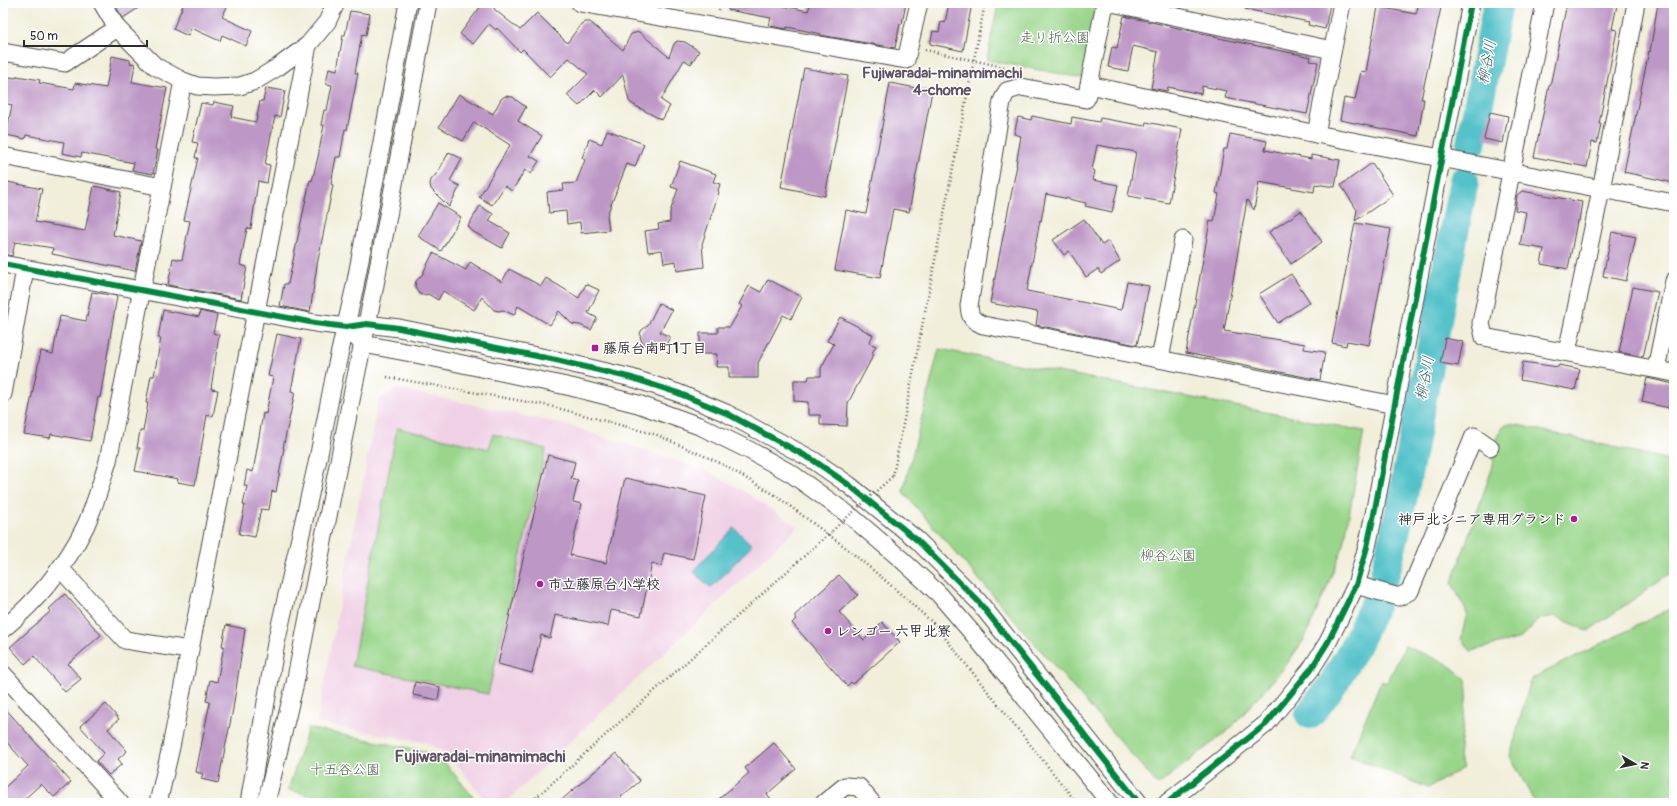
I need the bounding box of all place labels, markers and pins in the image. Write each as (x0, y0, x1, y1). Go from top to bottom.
place label: 藤原台南町1丁目 (603, 340, 706, 357)
marker: 藤原台南町1丁目 (590, 343, 600, 353)
place label: 神戸北シニア専用グランド (1398, 511, 1566, 528)
marker: 神戸北シニア専用グランド (1569, 514, 1579, 524)
place label: 市立藤原台小学校 (548, 576, 660, 593)
marker: 市立藤原台小学校 (535, 579, 545, 589)
place label: レンゴー 六甲北寮 (836, 623, 951, 640)
marker: レンゴー 六甲北寮 (823, 626, 833, 636)

